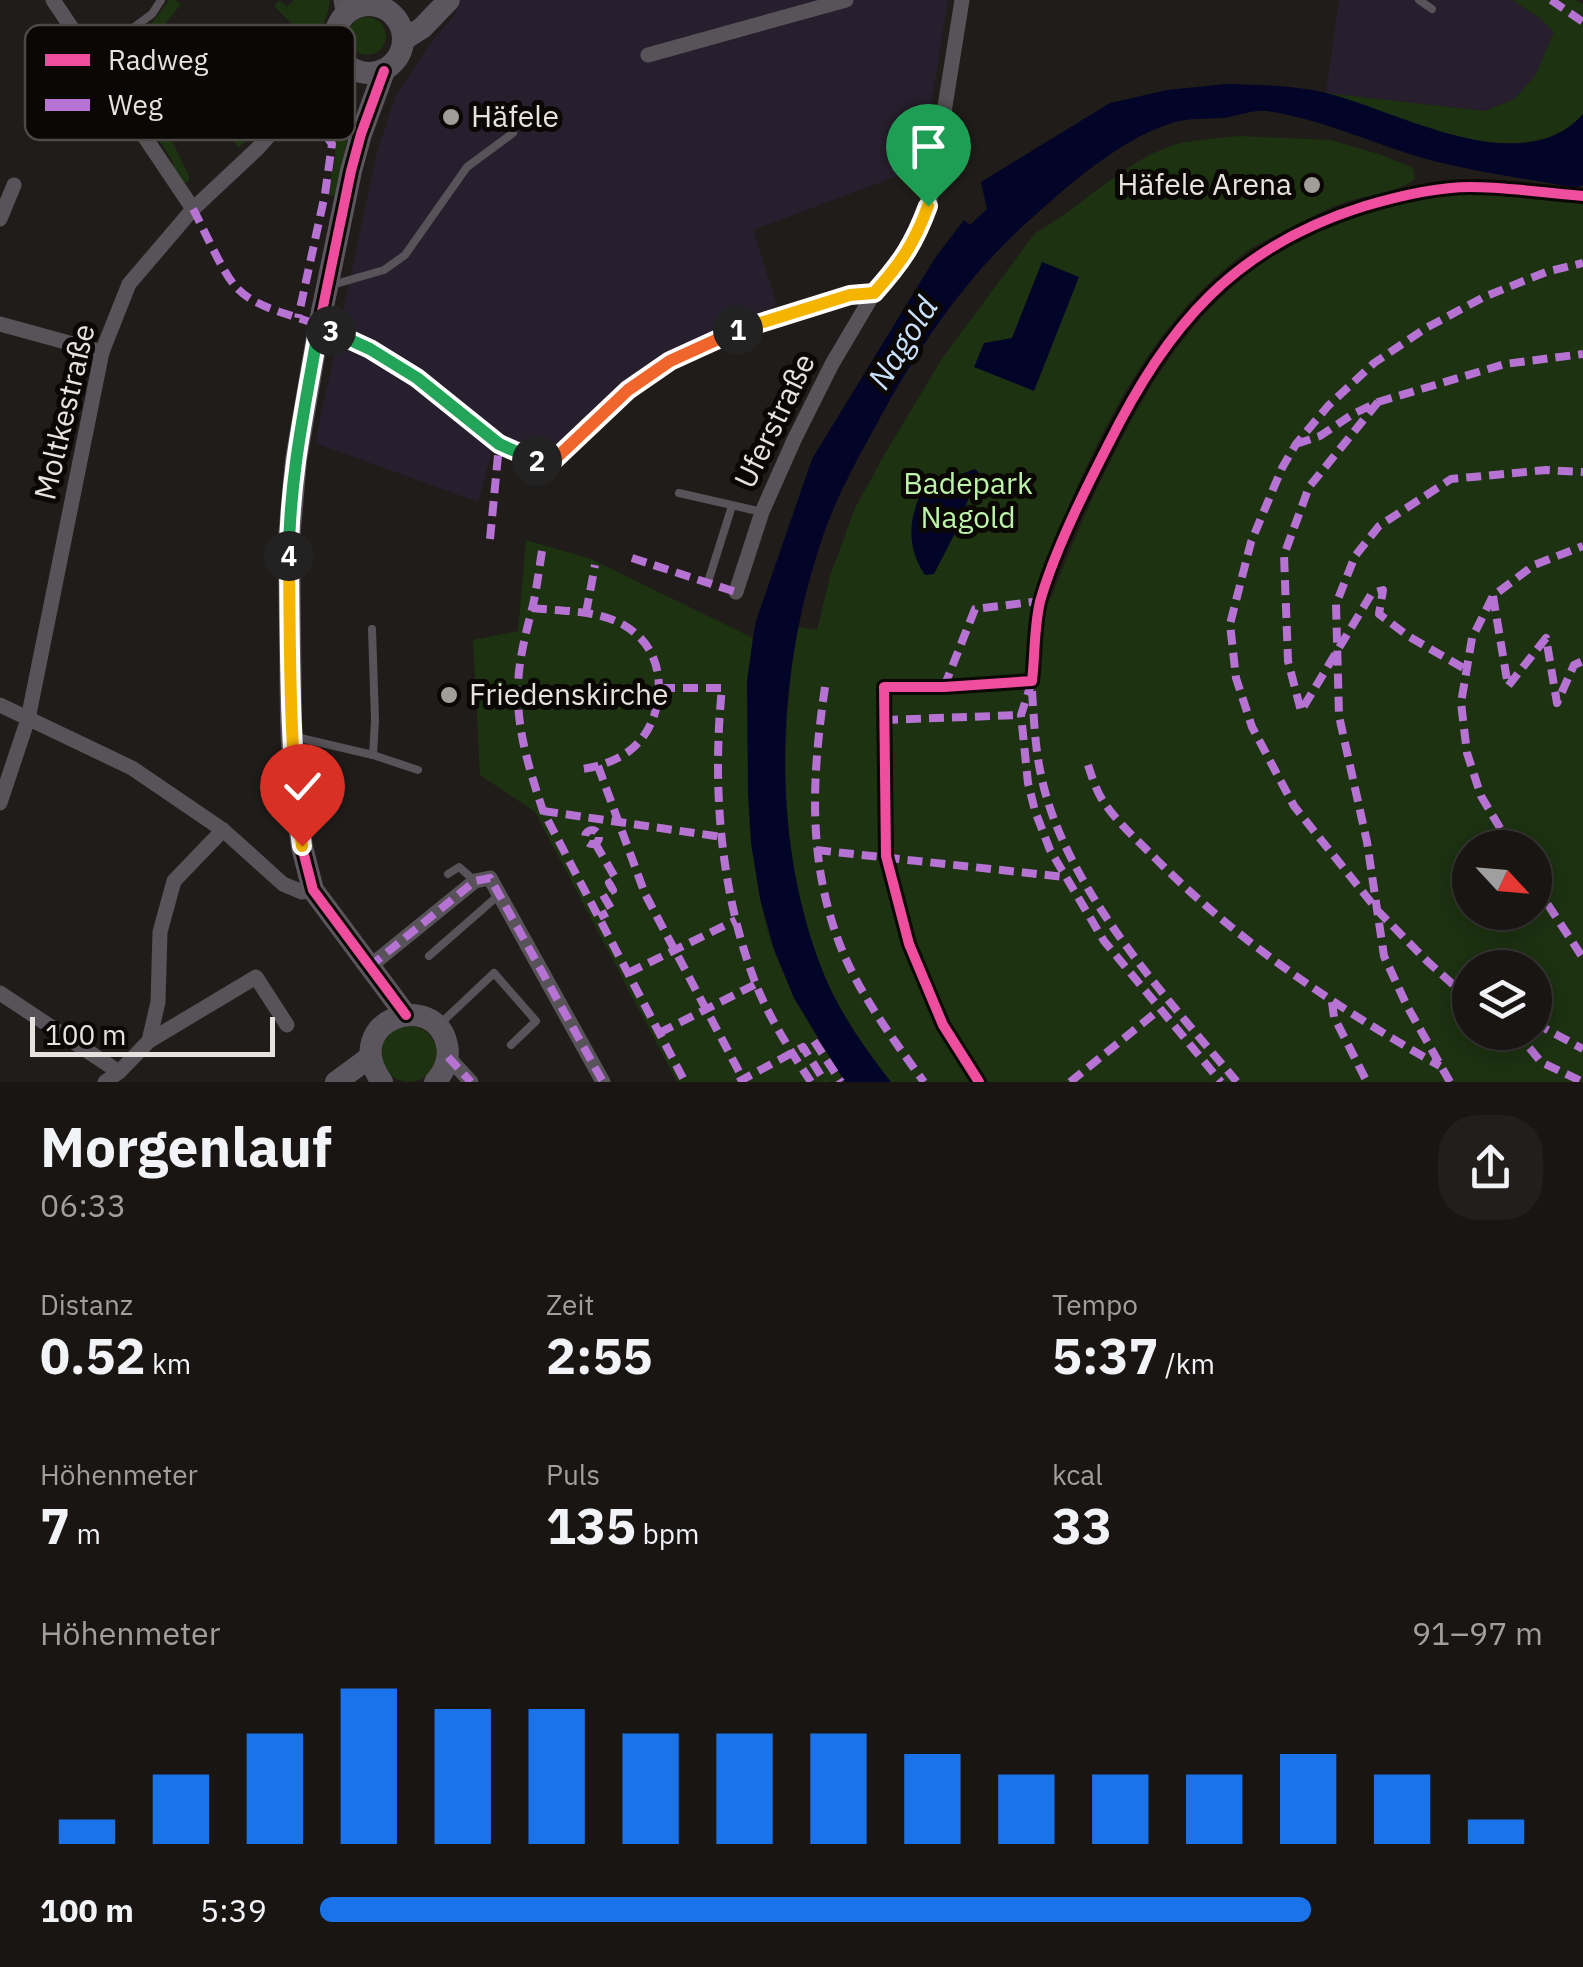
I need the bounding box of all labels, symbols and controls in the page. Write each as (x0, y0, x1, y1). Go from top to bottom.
legend (25, 25, 355, 140)
text: Radweg (108, 41, 209, 78)
text: Weg (108, 86, 163, 123)
place label: Häfele (471, 96, 559, 135)
pin (886, 104, 971, 207)
marker: Häfele (440, 106, 462, 128)
icon: arrive (901, 119, 956, 174)
place label: Häfele Arena (1117, 164, 1292, 203)
marker: Häfele Arena (1301, 174, 1323, 196)
water label: Nagold (857, 288, 947, 397)
pin: 1 (713, 305, 763, 355)
pin: 3 (306, 306, 356, 356)
text: 1 (730, 311, 746, 348)
text: 3 (323, 312, 339, 349)
street label: Moltkestraße (24, 320, 103, 503)
street label: Uferstraße (724, 347, 823, 494)
pin: 2 (512, 436, 562, 486)
text: 2 (529, 442, 545, 479)
park label: Badepark Nagold (903, 463, 1033, 536)
pin: 4 (264, 531, 314, 581)
text: 4 (281, 537, 297, 574)
place label: Friedenskirche (469, 674, 668, 713)
marker: Friedenskirche (438, 684, 460, 706)
pin (260, 744, 345, 847)
icon: check (275, 759, 330, 814)
north arrow (1452, 830, 1552, 930)
map controls (1452, 830, 1552, 1050)
button: layers (1452, 950, 1552, 1050)
scale bar (30, 1012, 275, 1056)
text: 100 m (45, 1016, 126, 1053)
text: Morgenlauf (40, 1111, 332, 1182)
button: share (1438, 1115, 1543, 1220)
text: 06:33 (40, 1184, 126, 1226)
text: Distanz (40, 1286, 133, 1323)
text: Zeit (546, 1286, 594, 1323)
text: Tempo (1052, 1286, 1138, 1323)
text: 0.52 (40, 1323, 146, 1388)
text: 2:55 (546, 1323, 653, 1388)
text: 5:37 (1052, 1323, 1159, 1388)
text: km (146, 1345, 191, 1382)
text: /km (1159, 1345, 1215, 1382)
text: Höhenmeter (40, 1456, 198, 1493)
text: Puls (546, 1456, 600, 1493)
text: kcal (1052, 1456, 1103, 1493)
text: 7 (40, 1493, 70, 1558)
text: 135 (546, 1493, 636, 1558)
text: 33 (1052, 1493, 1112, 1558)
text: m (70, 1515, 101, 1552)
text: bpm (636, 1515, 700, 1552)
text: Höhenmeter (40, 1612, 220, 1654)
text: 91–97 m (1412, 1612, 1543, 1654)
text: 100 m (40, 1889, 134, 1931)
text: 5:39 (200, 1889, 267, 1931)

